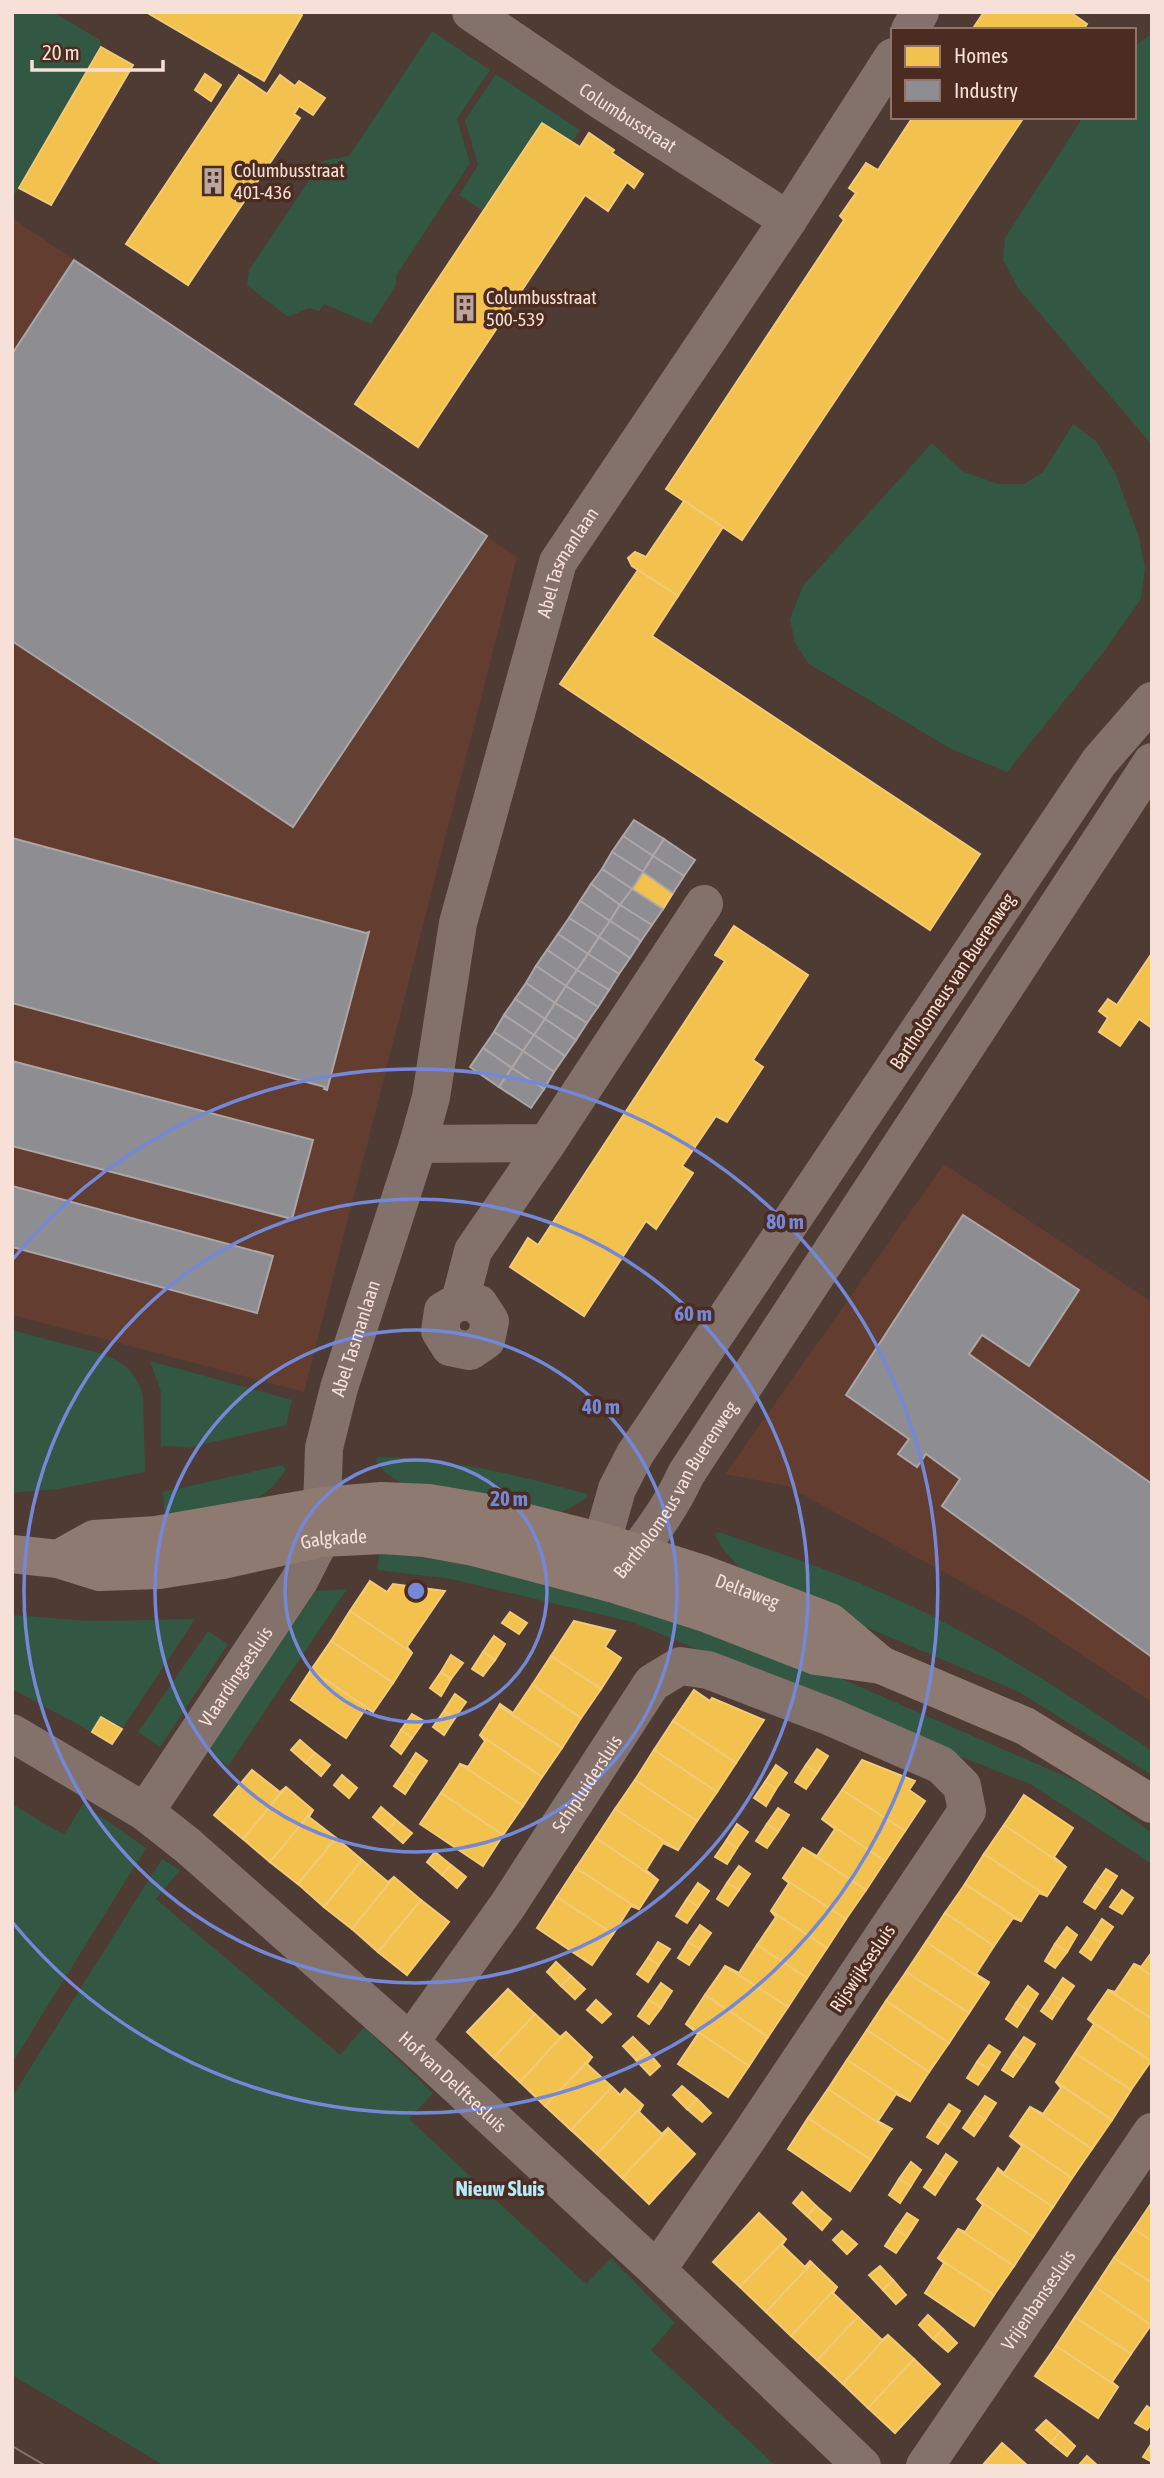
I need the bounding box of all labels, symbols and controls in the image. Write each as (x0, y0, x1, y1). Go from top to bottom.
scale bar (32, 28, 163, 72)
legend (891, 28, 1136, 119)
text: 20 m (42, 40, 80, 64)
text: Homes (954, 43, 1008, 67)
street label: Columbusstraat (575, 78, 680, 157)
text: Industry (954, 78, 1018, 102)
place label: Columbusstraat 401-436 (234, 159, 345, 203)
building icon: Columbusstraat 401-436 (198, 166, 228, 196)
place label: Columbusstraat 500-539 (486, 286, 597, 330)
building icon: Columbusstraat 500-539 (450, 293, 480, 323)
street label: Abel Tasmanlaan (532, 503, 603, 620)
street label: Bartholomeus van Buerenweg (885, 888, 1020, 1073)
text: 80 m (766, 1209, 804, 1233)
street label: Abel Tasmanlaan (326, 1277, 384, 1399)
text: 60 m (674, 1301, 712, 1325)
text: 40 m (581, 1394, 620, 1418)
street label: Bartholomeus van Buerenweg (609, 1396, 742, 1583)
text: 20 m (490, 1486, 528, 1510)
street label: Galgkade (298, 1525, 367, 1553)
street label: Deltaweg (712, 1569, 783, 1613)
centre of rings (404, 1579, 428, 1603)
street label: Vlaardingsesluis (194, 1622, 277, 1731)
street label: Schipluidersluis (547, 1731, 626, 1837)
street label: Rijswijksesluis (825, 1920, 899, 2016)
street label: Hof van Delftsesluis (394, 2026, 511, 2137)
district label: Nieuw Sluis (455, 2176, 545, 2200)
street label: Vrijenbansesluis (996, 2245, 1080, 2354)

